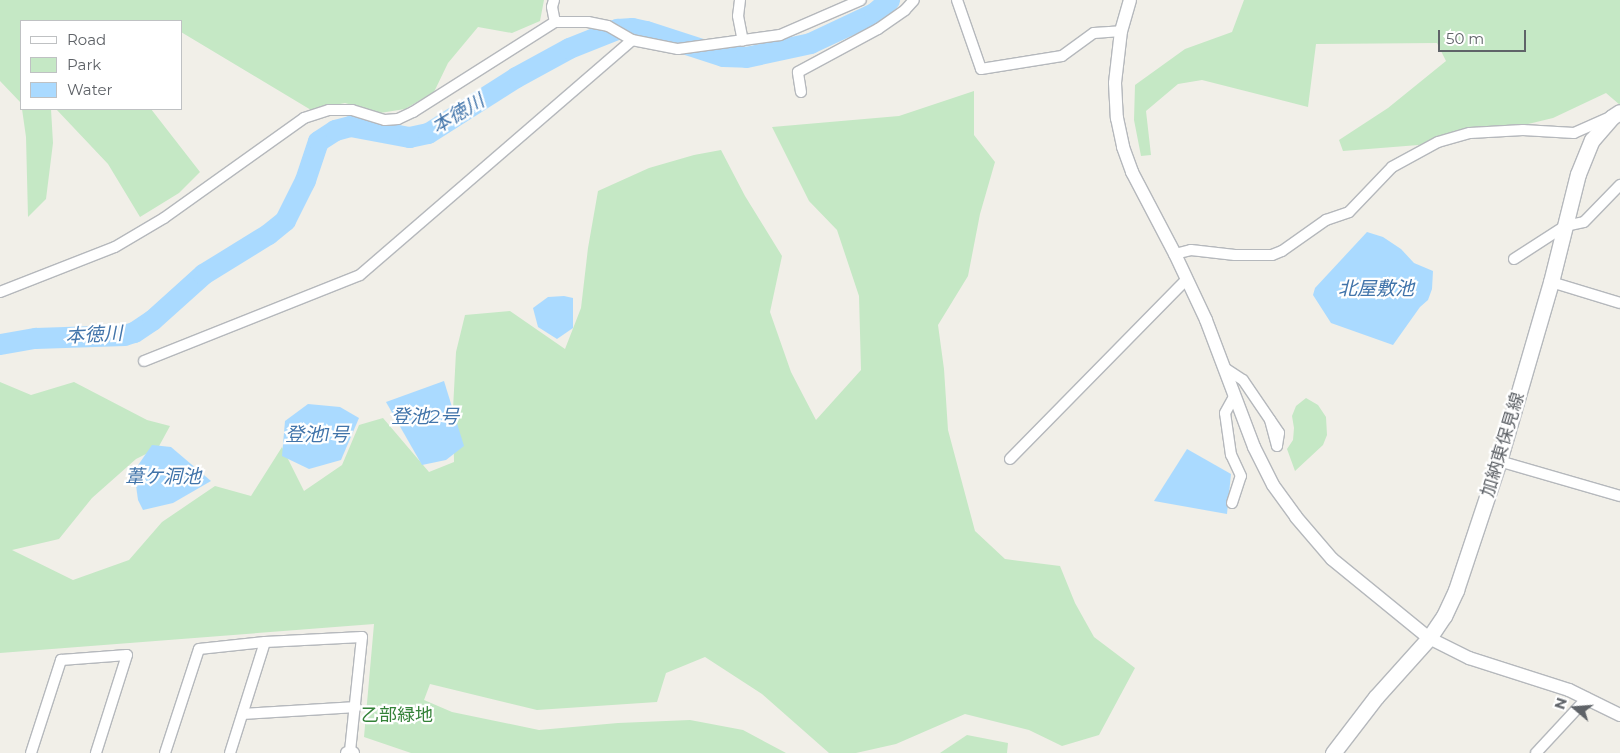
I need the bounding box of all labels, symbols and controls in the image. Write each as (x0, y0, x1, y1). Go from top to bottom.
legend (20, 20, 182, 110)
scale bar (1440, 20, 1528, 52)
text: 50 m (1446, 29, 1484, 48)
text: Road (67, 30, 106, 49)
text: Park (67, 55, 101, 74)
text: Water (67, 80, 113, 99)
water label: 本徳川 (428, 90, 488, 138)
water label: 北屋敷池 (1338, 278, 1414, 300)
water label: 本徳川 (65, 322, 123, 348)
street label: 加納東保見線 (1477, 390, 1529, 500)
water label: 登池2号 (391, 406, 459, 428)
water label: 登池1号 (285, 424, 349, 446)
water label: 葦ケ洞池 (125, 466, 201, 488)
north arrow (1550, 683, 1600, 733)
text: N (1550, 695, 1571, 712)
park label: 乙部緑地 (361, 704, 433, 726)

